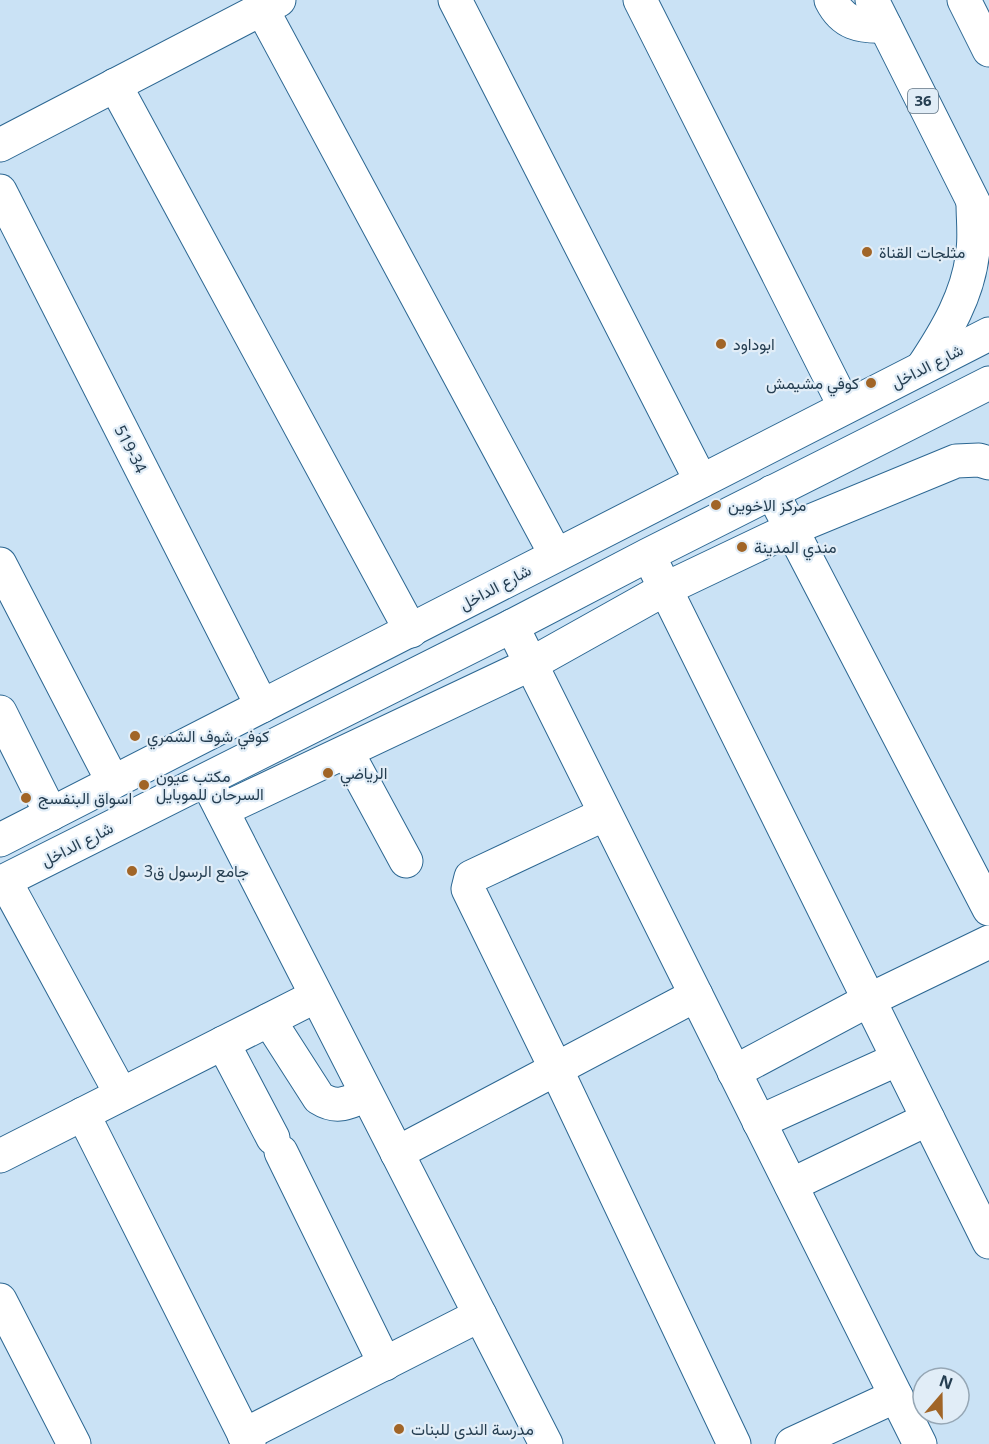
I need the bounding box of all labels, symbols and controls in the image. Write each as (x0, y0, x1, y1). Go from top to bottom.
road number: 36 (908, 89, 938, 113)
place label: مثلجات القناة (879, 241, 965, 263)
marker: مثلجات القناة (860, 245, 874, 259)
place label: ابوداود (733, 333, 775, 355)
marker: ابوداود (714, 337, 728, 351)
street label: شارع الداخل (887, 338, 967, 394)
place label: كوفي مشيمش (766, 372, 859, 397)
marker: كوفي مشيمش (864, 376, 878, 390)
street label: 519-34 (110, 421, 152, 477)
place label: مركز الاخوين (728, 494, 806, 516)
marker: مركز الاخوين (709, 498, 723, 512)
place label: مندي المدينة (754, 536, 837, 561)
marker: مندي المدينة (735, 540, 749, 554)
street label: شارع الداخل (455, 559, 535, 616)
place label: كوفي شوف الشمري (147, 725, 269, 750)
marker: كوفي شوف الشمري (128, 729, 142, 743)
place label: الرياضي (340, 762, 387, 787)
place label: مكتب عيون السرحان للموبايل (156, 765, 264, 805)
marker: الرياضي (321, 766, 335, 780)
marker: مكتب عيون السرحان للموبايل (137, 778, 151, 792)
place label: اسواق البنفسج (38, 787, 132, 810)
marker: اسواق البنفسج (19, 791, 33, 805)
street label: شارع الداخل (37, 816, 117, 872)
place label: جامع الرسول ق3 (144, 860, 249, 883)
marker: جامع الرسول ق3 (125, 864, 139, 878)
north arrow (911, 1366, 971, 1426)
text: N (936, 1369, 956, 1394)
place label: مدرسة الندى للبنات (411, 1418, 534, 1440)
marker: مدرسة الندى للبنات (392, 1422, 406, 1436)

